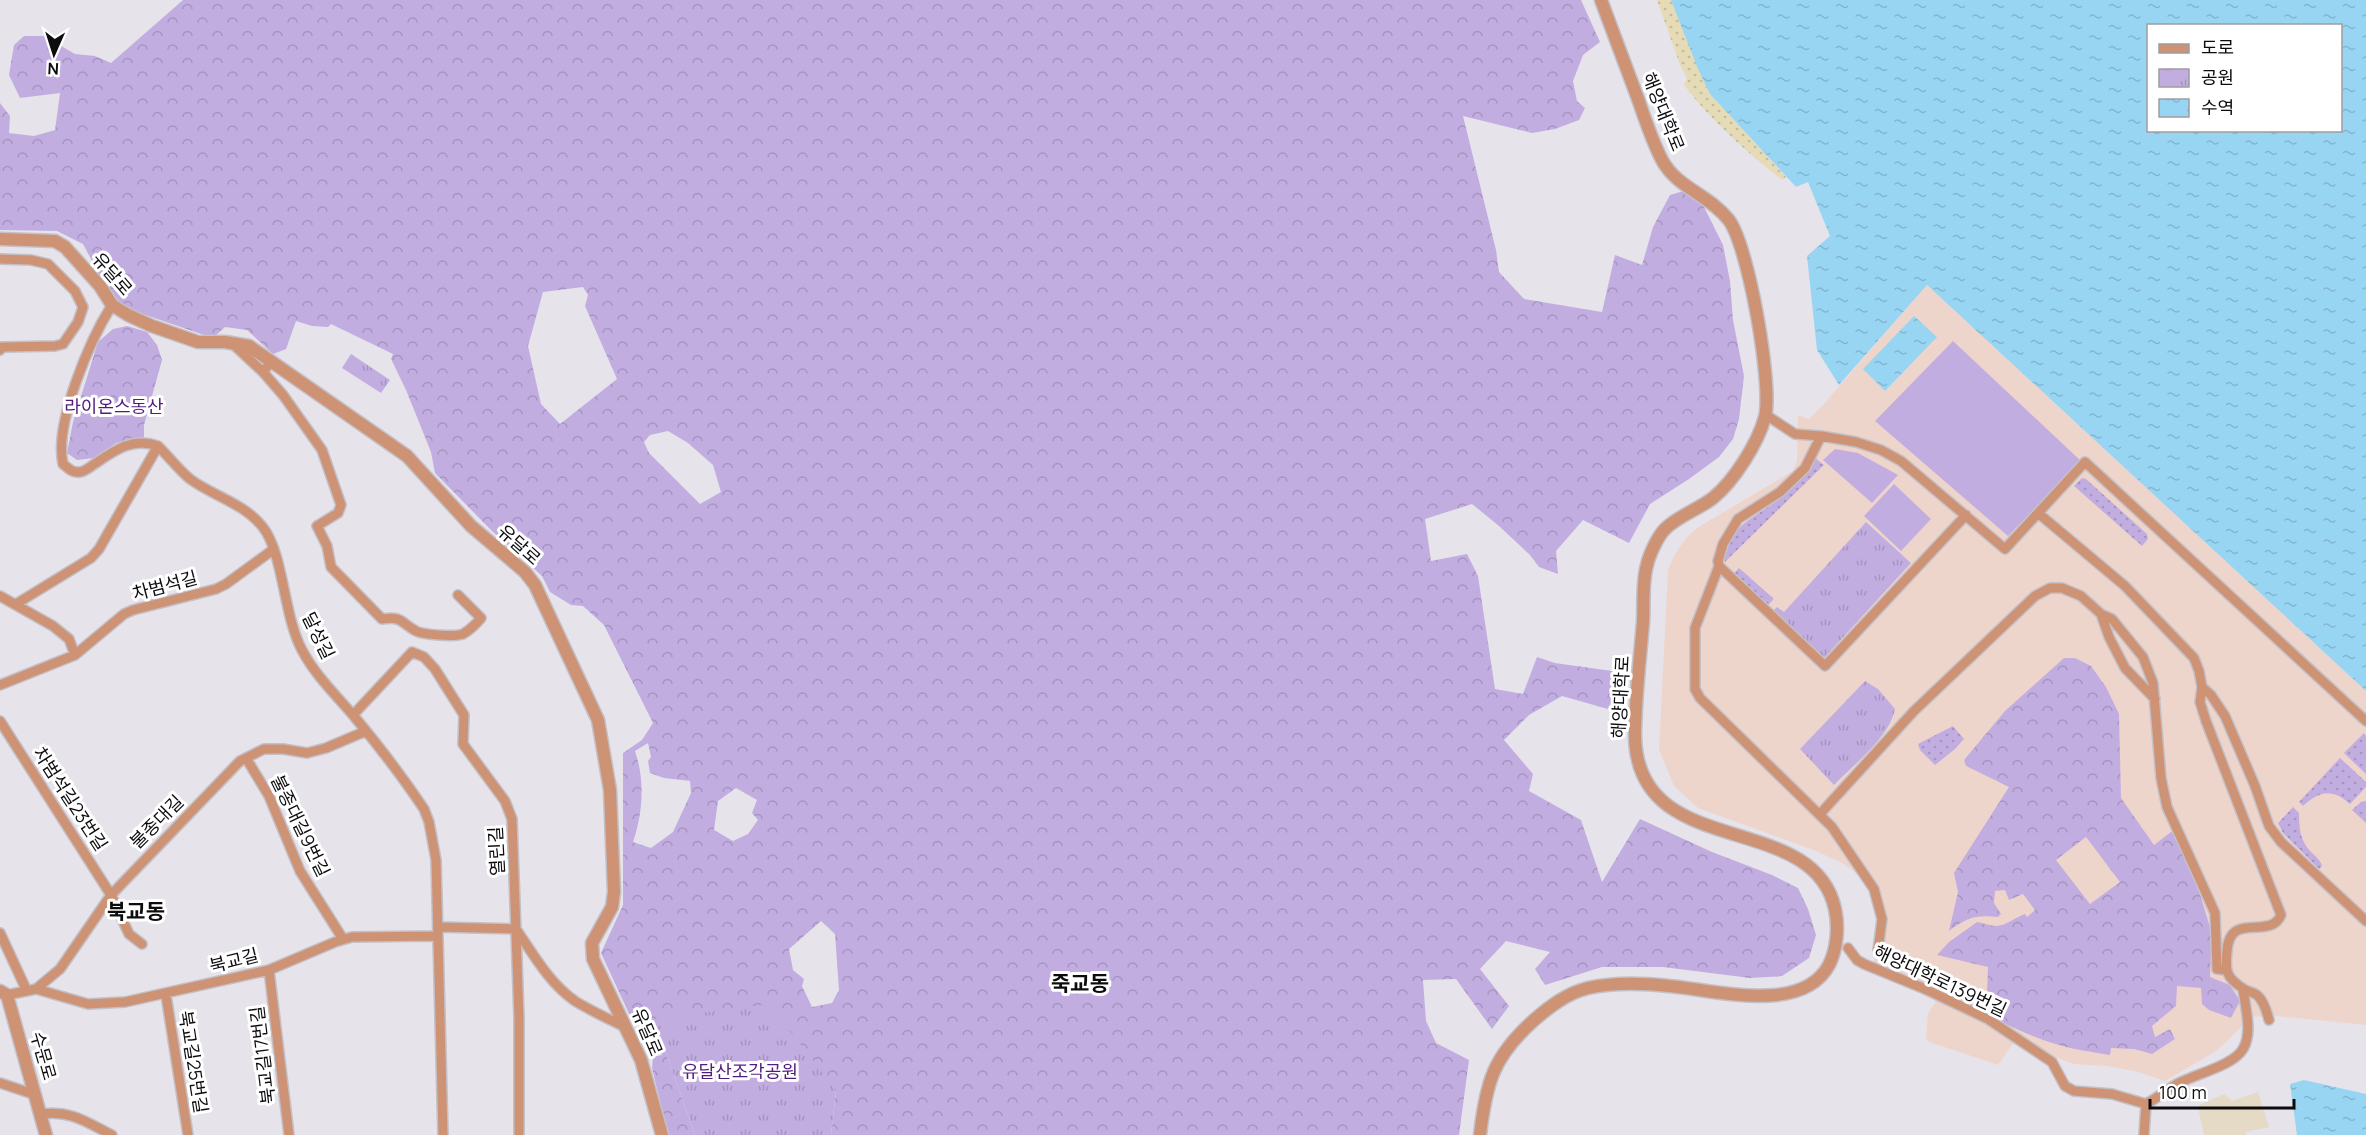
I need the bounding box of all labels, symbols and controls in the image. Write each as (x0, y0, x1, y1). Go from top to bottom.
north arrow (24, 24, 84, 84)
legend (2147, 24, 2342, 132)
text: 도로 (2201, 35, 2234, 59)
text: N (47, 58, 60, 80)
text: 공원 (2201, 65, 2234, 89)
street label: 해양대학로 (1637, 69, 1691, 155)
text: 수역 (2201, 95, 2234, 119)
street label: 유달로 (87, 247, 138, 300)
park label: 라이온스동산 (64, 394, 164, 418)
street label: 유달로 (493, 519, 546, 570)
street label: 차범석길 (130, 565, 200, 605)
street label: 달성길 (297, 608, 341, 663)
street label: 해양대학로 (1606, 655, 1634, 739)
street label: 차범석길23번길 (28, 742, 113, 855)
street label: 불종대길9번길 (266, 771, 336, 880)
street label: 불종대길 (124, 789, 188, 853)
street label: 열린길 (483, 826, 509, 876)
district label: 북교동 (107, 897, 165, 925)
street label: 해양대학로139번길 (1870, 939, 2011, 1021)
street label: 북교길 (207, 942, 261, 978)
district label: 죽교동 (1051, 969, 1109, 997)
street label: 유달로 (627, 1004, 669, 1059)
street label: 북교길17번길 (244, 1005, 280, 1106)
street label: 북교길25번길 (174, 1009, 214, 1115)
street label: 수문로 (26, 1029, 62, 1083)
park label: 유달산조각공원 (682, 1059, 798, 1083)
scale bar (2150, 1072, 2294, 1110)
text: 100 m (2159, 1080, 2207, 1104)

